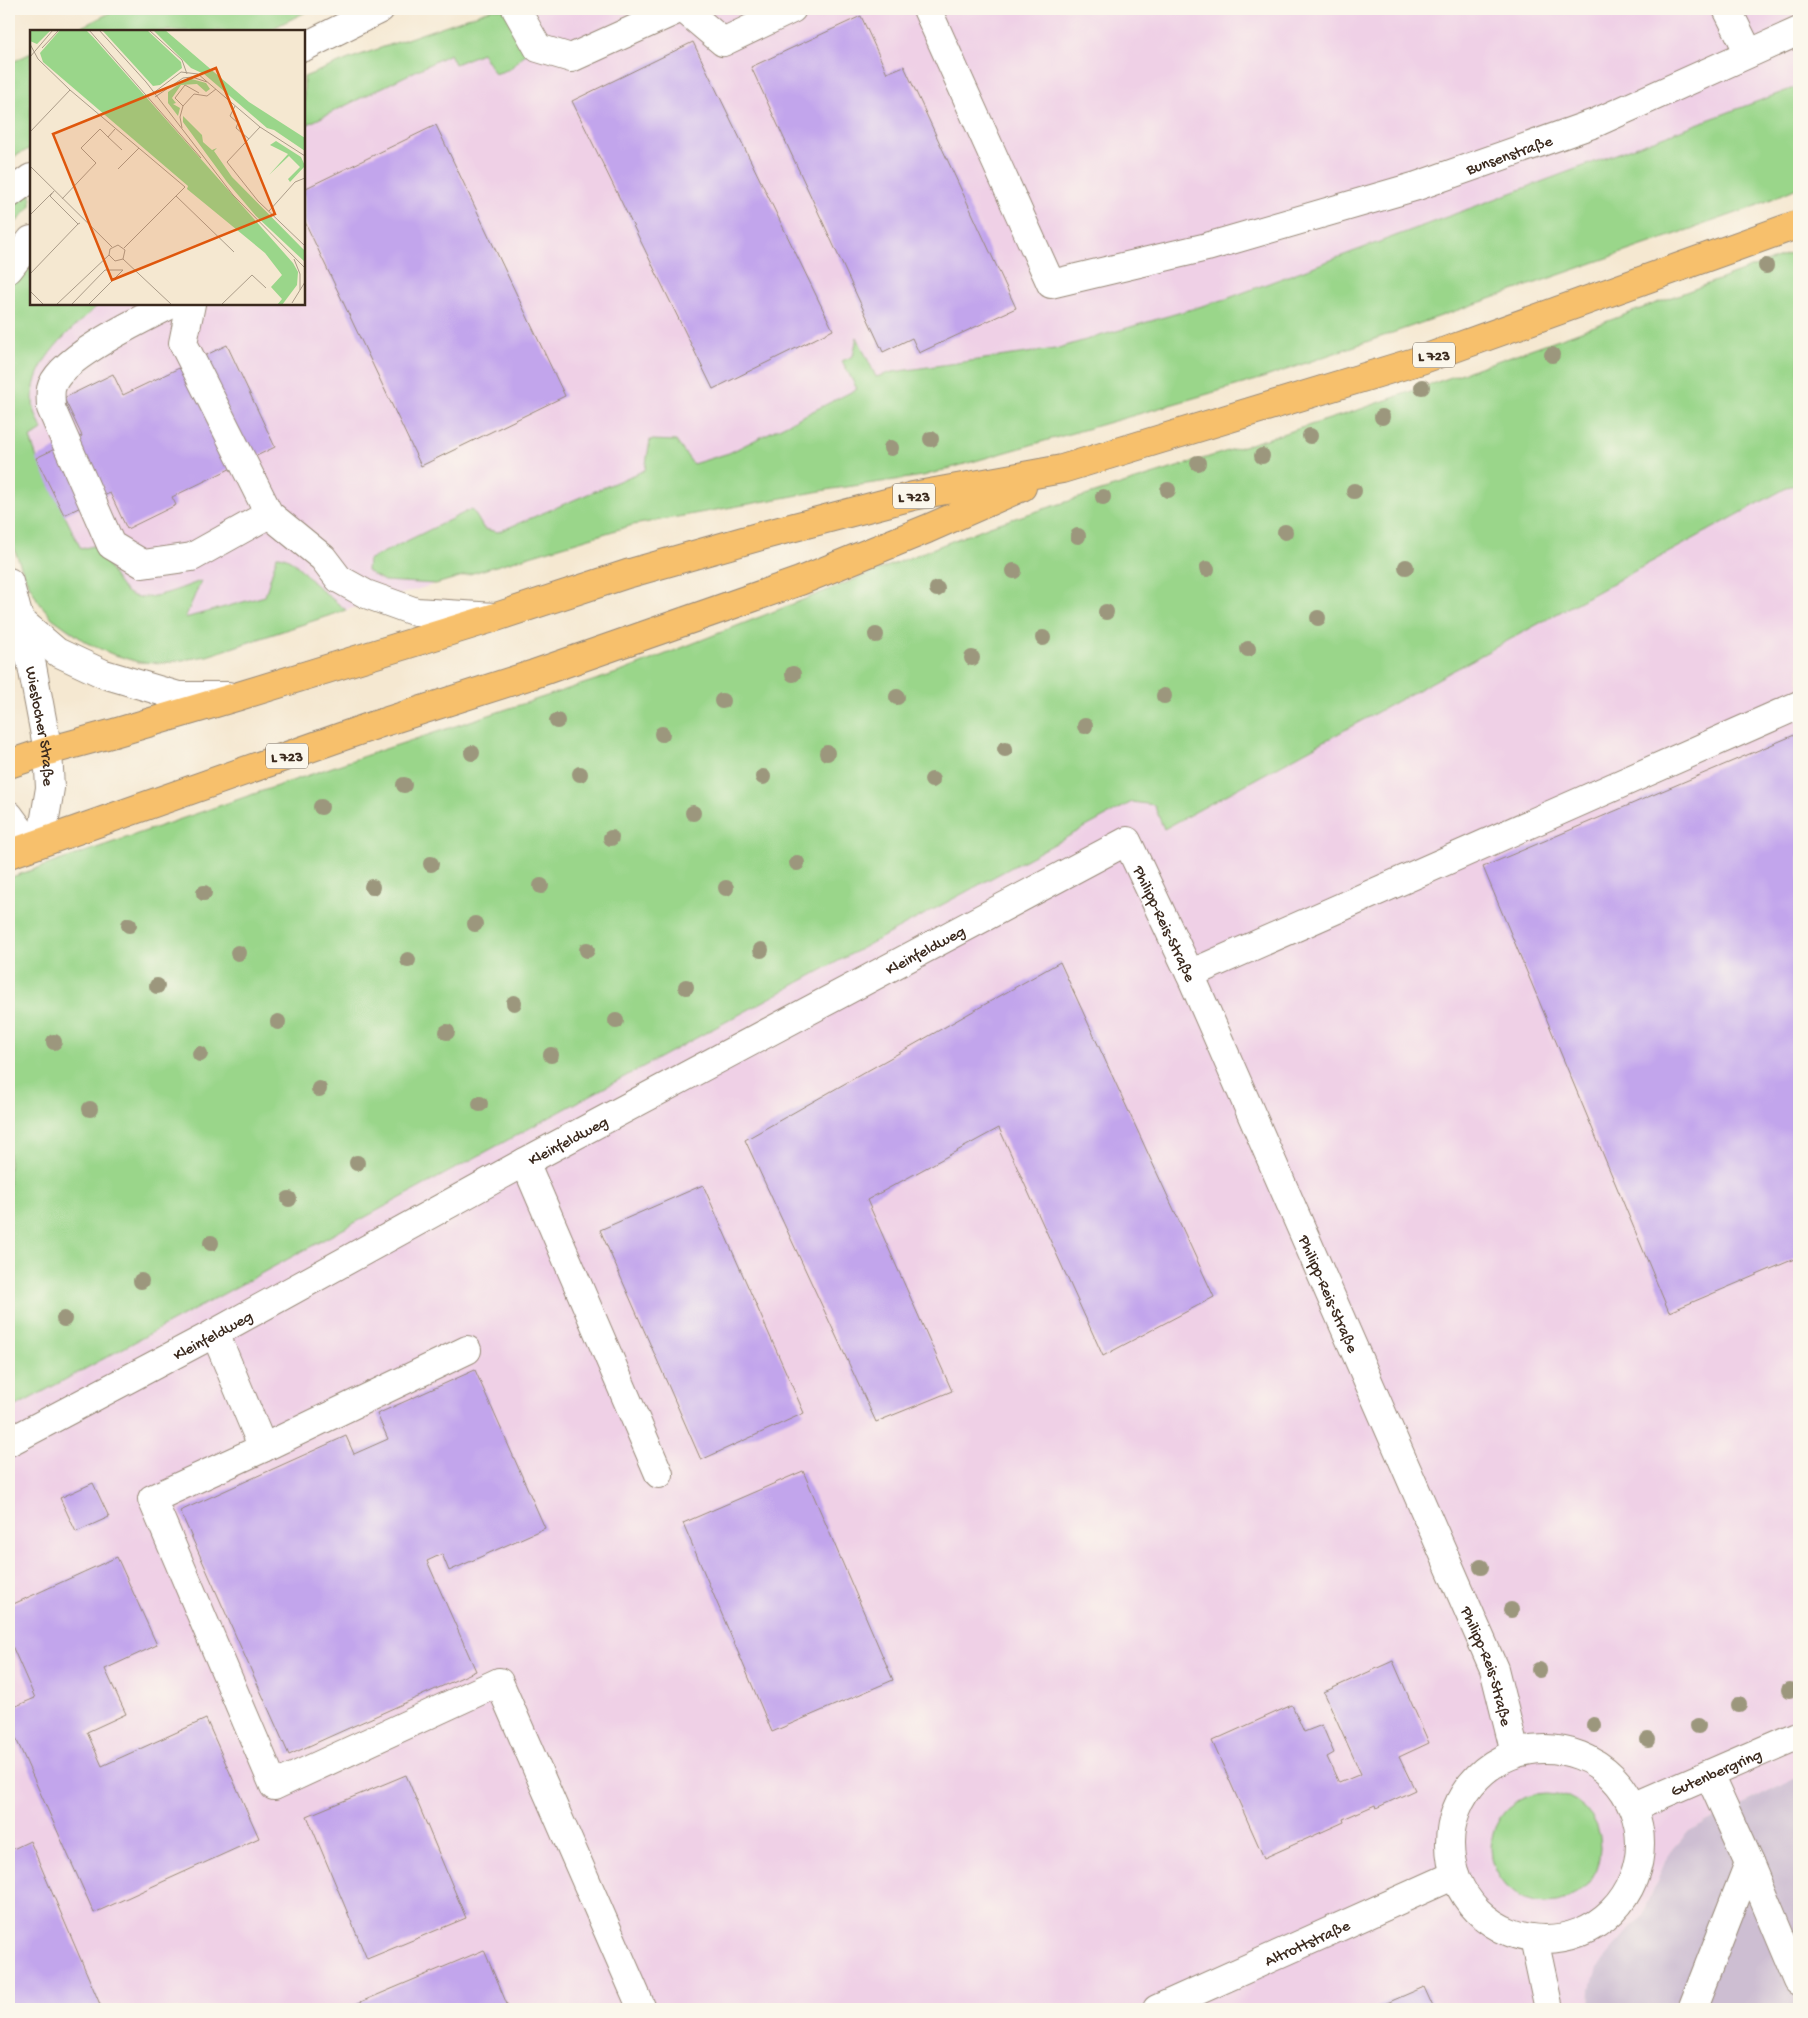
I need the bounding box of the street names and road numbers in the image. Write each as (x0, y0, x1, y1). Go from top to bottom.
street label: Bunsenstraße (1463, 133, 1556, 181)
road number: L 723 (1413, 342, 1455, 368)
road number: L 723 (893, 484, 935, 508)
street label: Wieslocher Straße (19, 665, 56, 787)
road number: L 723 (266, 744, 308, 768)
street label: Philipp-Reis-Straße (1127, 862, 1198, 986)
street label: Kleinfeldweg (883, 923, 969, 981)
street label: Kleinfeldweg (526, 1114, 612, 1172)
street label: Philipp-Reis-Straße (1292, 1232, 1361, 1357)
street label: Kleinfeldweg (171, 1308, 257, 1366)
street label: Philipp-Reis-Straße (1454, 1603, 1514, 1729)
street label: Gutenbergring (1669, 1746, 1765, 1802)
street label: Altrottstraße (1262, 1917, 1354, 1972)

